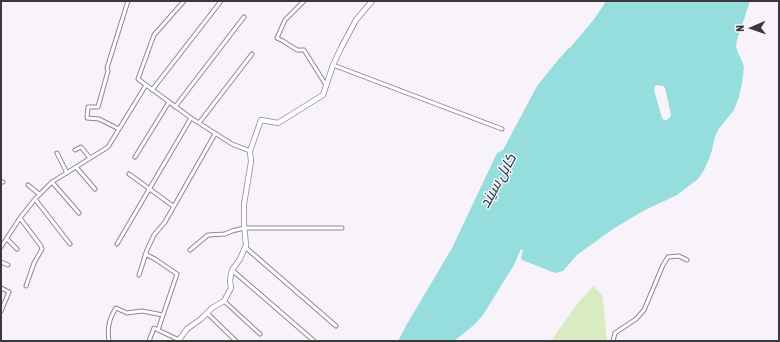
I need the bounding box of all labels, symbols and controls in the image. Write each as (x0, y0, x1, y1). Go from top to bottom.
north arrow (732, 8, 772, 48)
text: N (734, 25, 746, 32)
water label: کابل سيند (476, 151, 520, 211)

